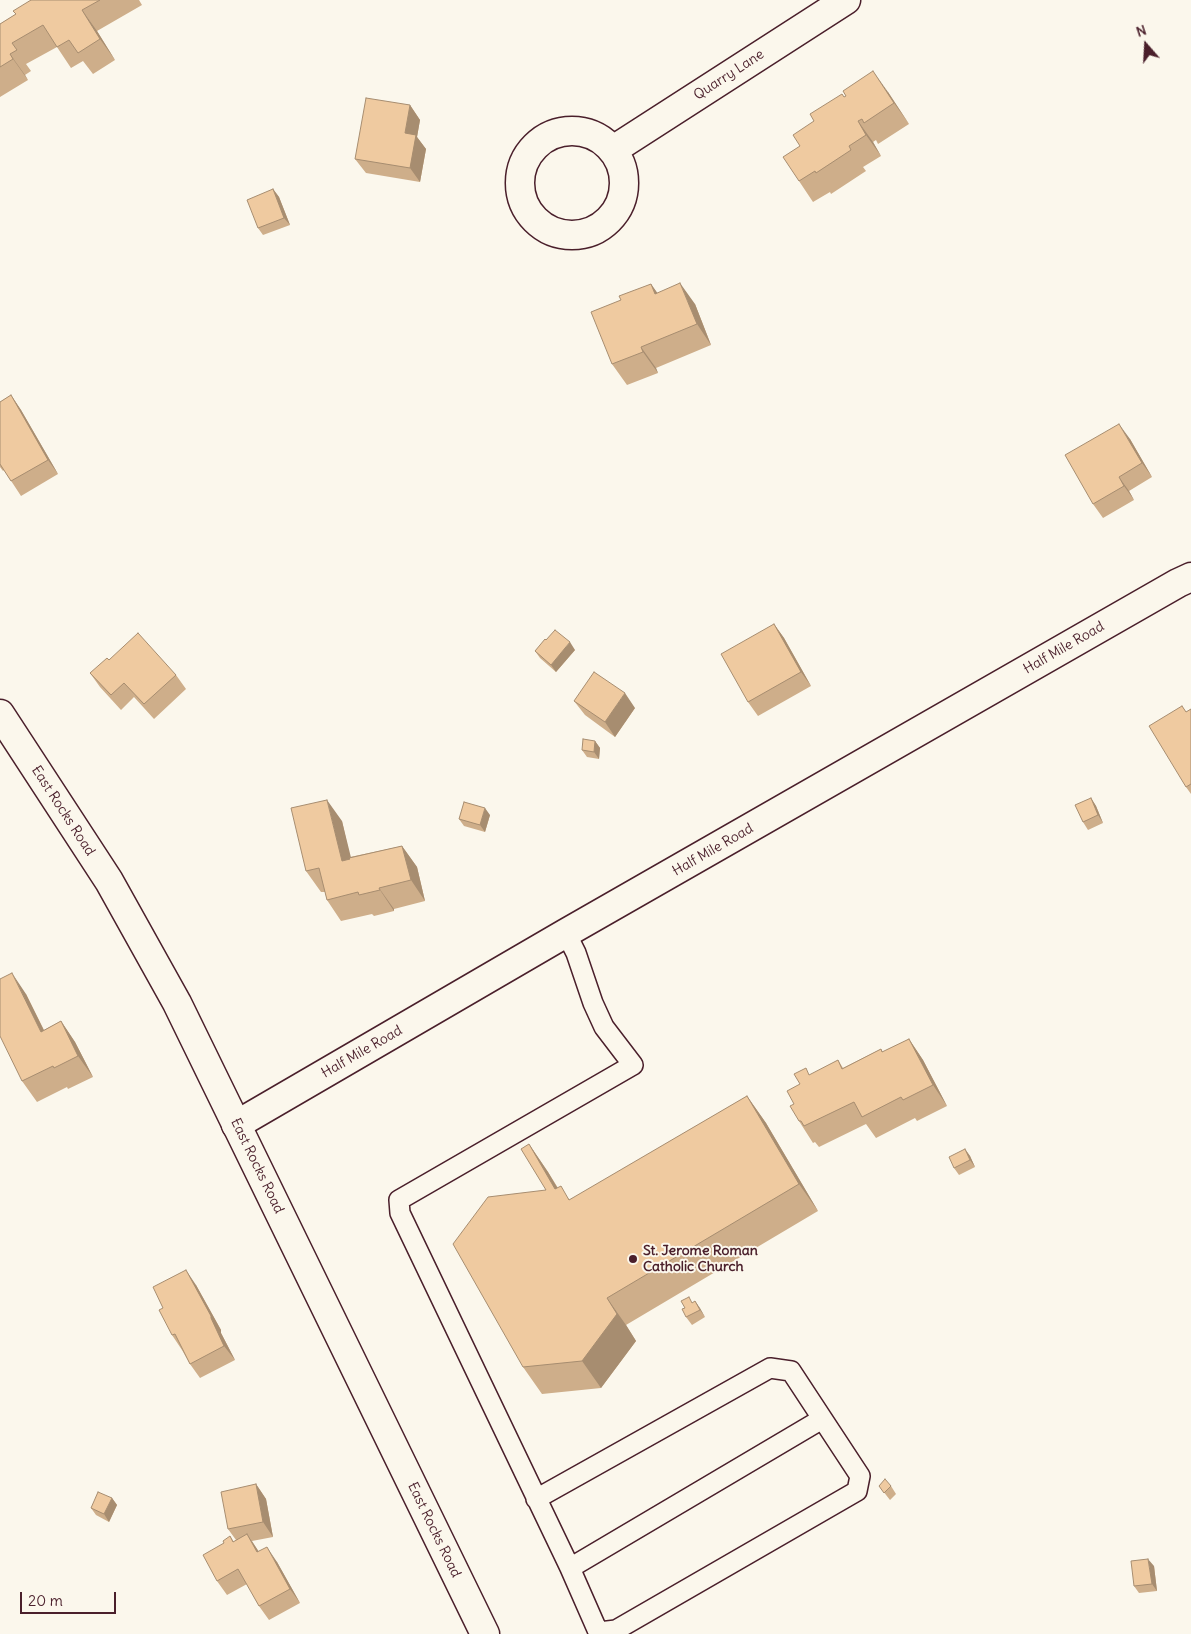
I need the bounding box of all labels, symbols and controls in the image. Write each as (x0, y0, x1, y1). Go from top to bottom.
north arrow (1121, 20, 1171, 70)
text: N (1134, 21, 1149, 41)
street label: Quarry Lane (691, 46, 767, 104)
street label: Half Mile Road (1021, 618, 1107, 678)
street label: East Rocks Road (28, 763, 98, 859)
street label: Half Mile Road (670, 820, 756, 880)
street label: Half Mile Road (319, 1022, 405, 1082)
street label: East Rocks Road (227, 1116, 287, 1216)
place label: St. Jerome Roman Catholic Church (643, 1243, 758, 1276)
marker: St. Jerome Roman Catholic Church (627, 1253, 639, 1265)
street label: East Rocks Road (404, 1480, 464, 1580)
scale bar (22, 1582, 119, 1614)
text: 20 m (28, 1591, 63, 1610)

